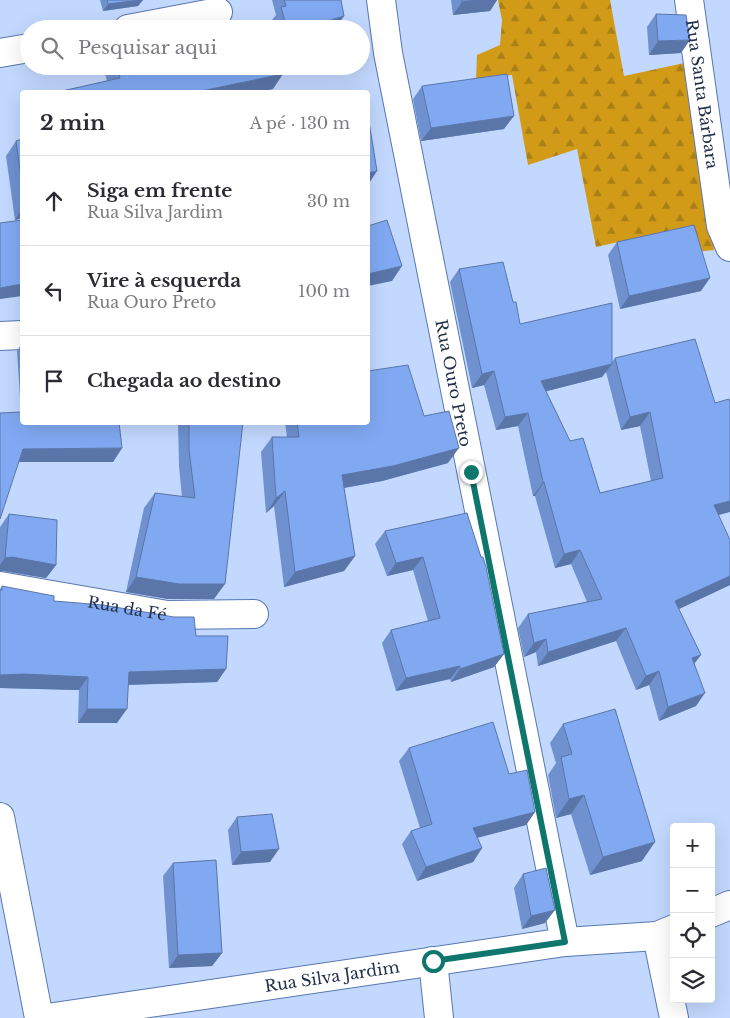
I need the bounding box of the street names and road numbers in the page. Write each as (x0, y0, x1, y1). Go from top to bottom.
street label: Rua Santa Bárbara (682, 18, 723, 170)
street label: Rua Ouro Preto (431, 318, 476, 448)
street label: Rua da Fé (86, 591, 168, 625)
street label: Rua Silva Jardim (263, 956, 401, 996)

